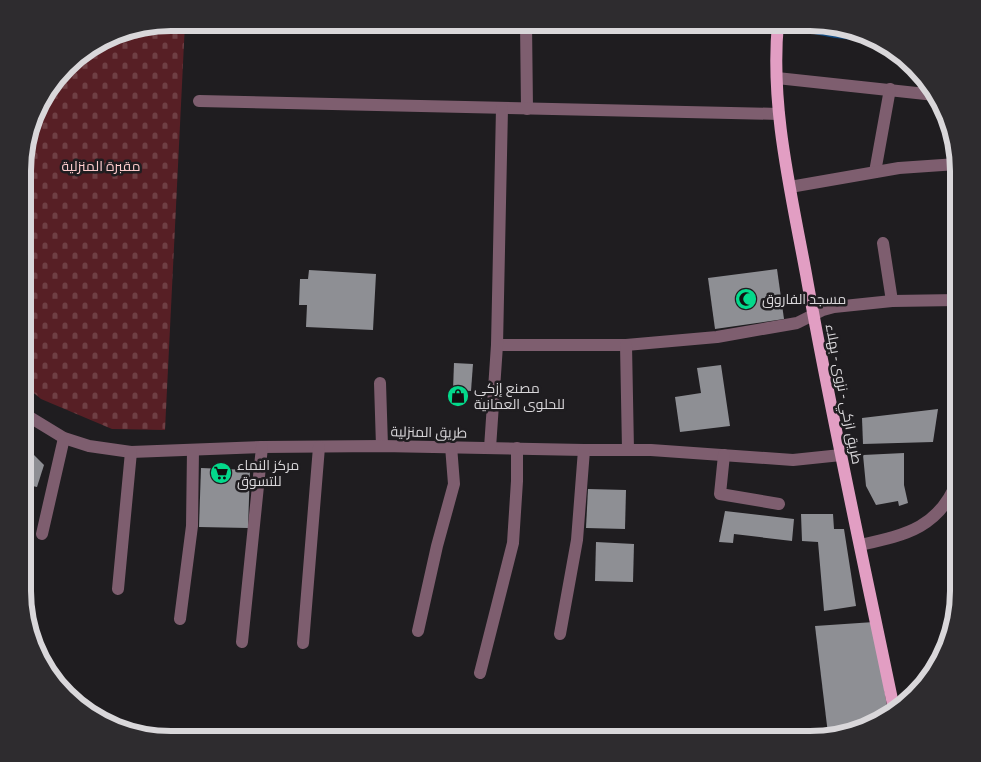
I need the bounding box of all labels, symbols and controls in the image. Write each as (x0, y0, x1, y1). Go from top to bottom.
park label: مقبرة المنزلية (61, 158, 141, 174)
mosque icon: مسجد الفاروق (734, 287, 758, 311)
place label: مسجد الفاروق (762, 291, 846, 308)
street label: طريق ازكي - نزوى - بهلاء (819, 322, 865, 466)
place label: مصنع إزكي للحلوى العمانية (474, 380, 565, 412)
shop icon: مصنع إزكي للحلوى العمانية (446, 384, 470, 408)
street label: طريق المنزلية (391, 423, 467, 442)
place label: مركز النماء للتسوق (237, 457, 299, 490)
supermarket icon: مركز النماء للتسوق (209, 461, 233, 485)

